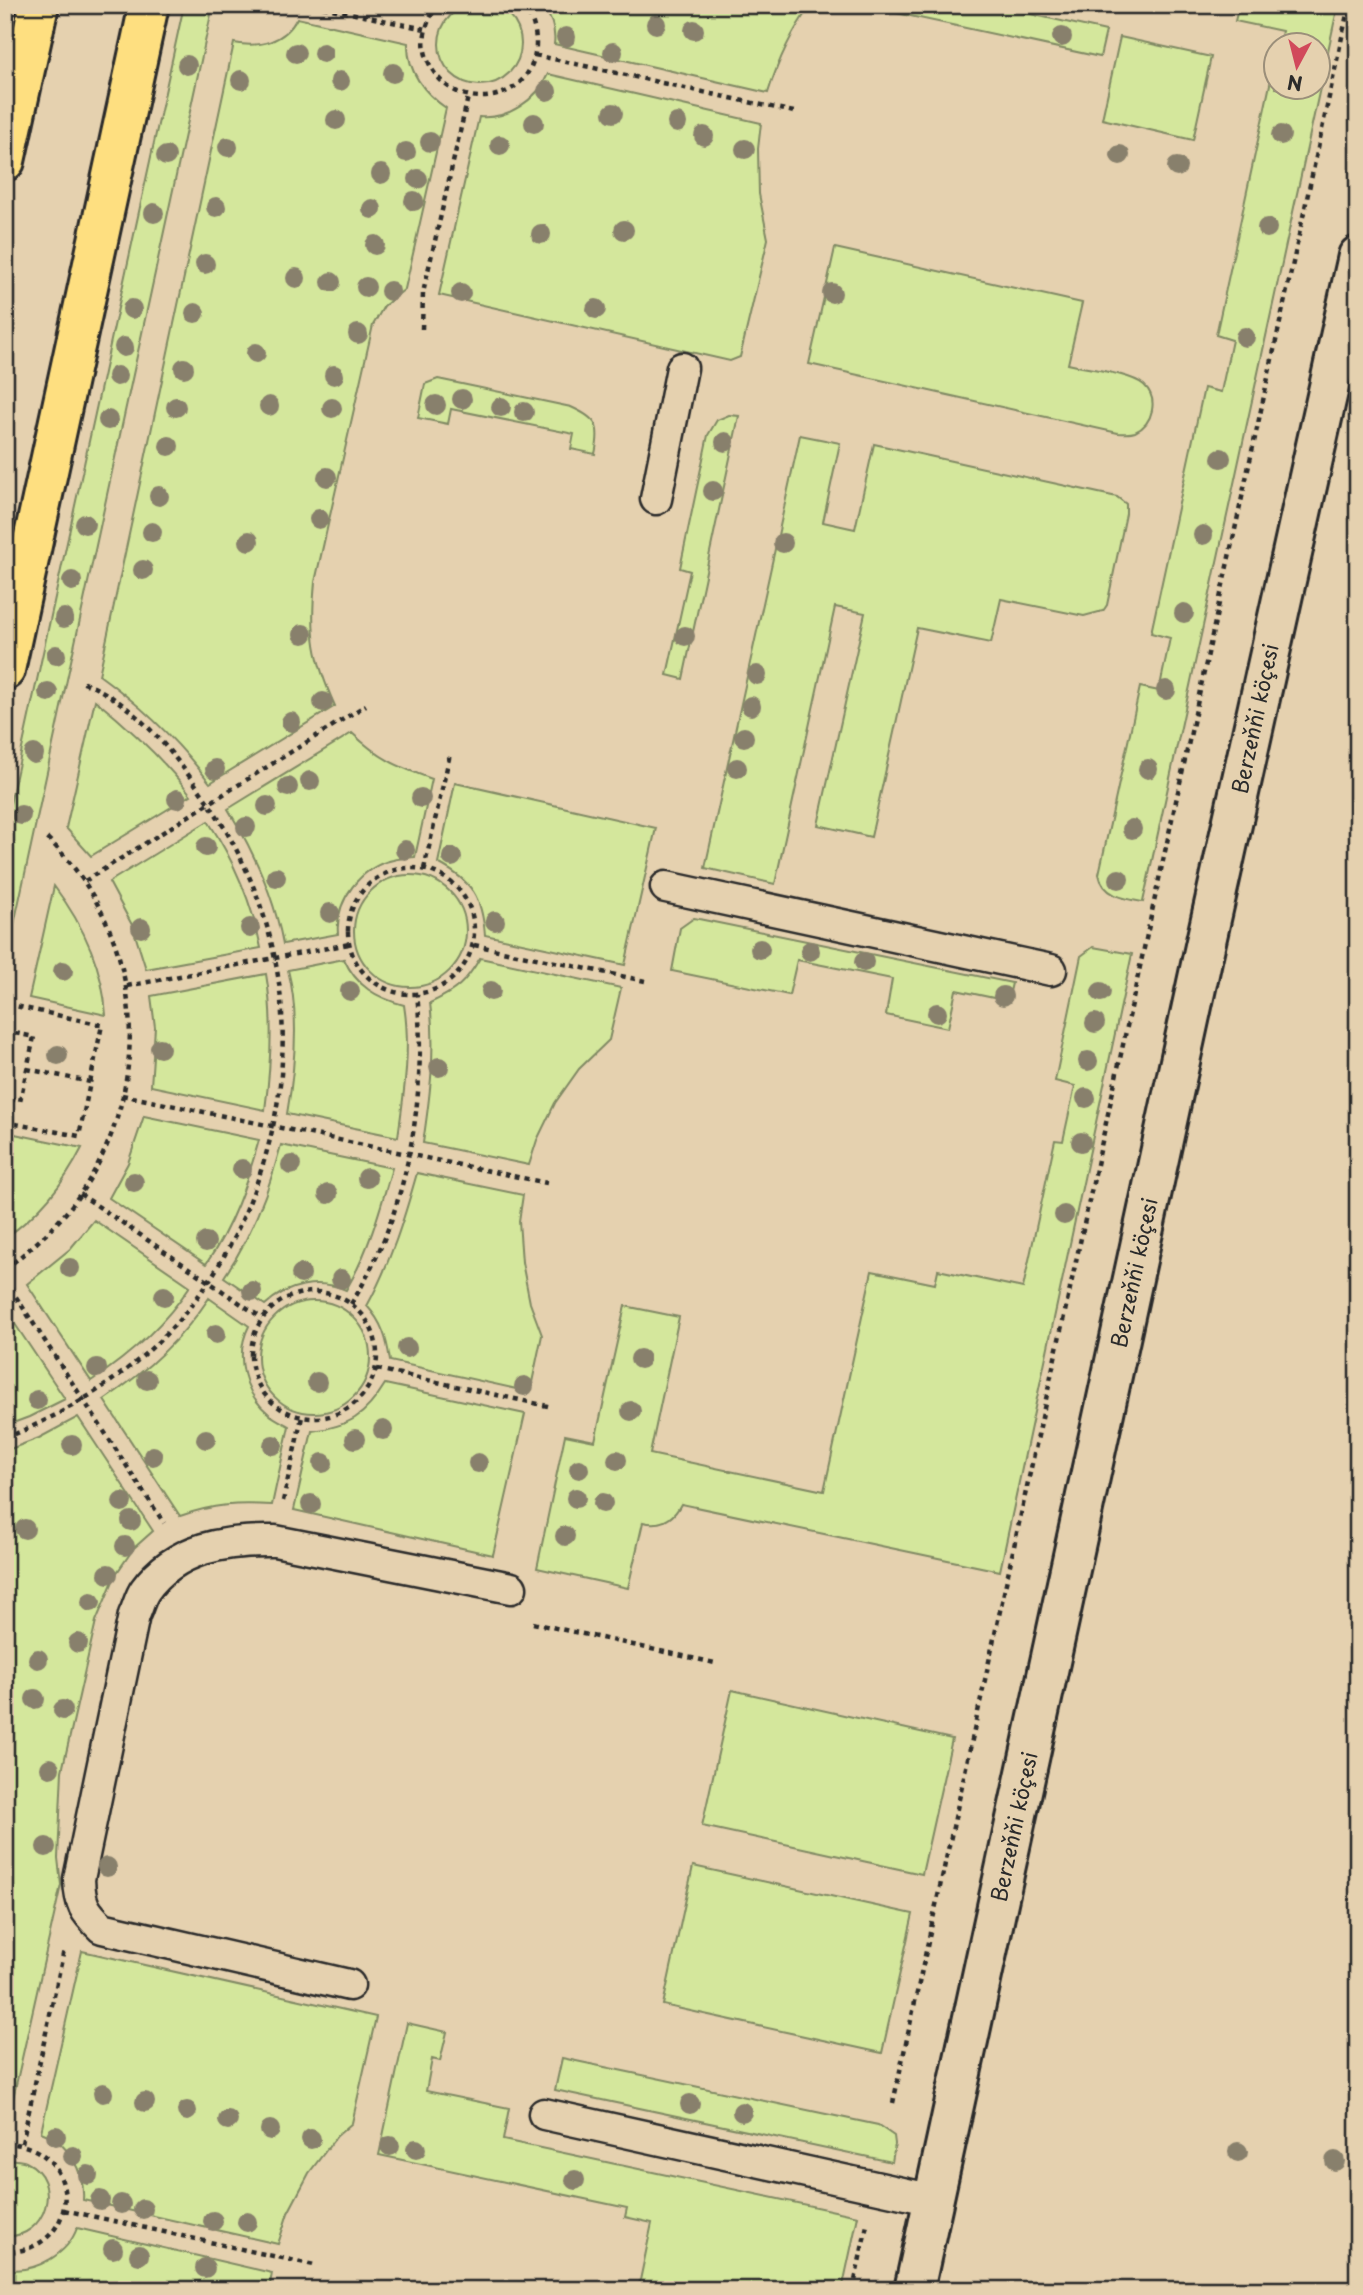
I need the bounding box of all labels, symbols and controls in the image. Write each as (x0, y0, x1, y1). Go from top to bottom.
north arrow (1262, 32, 1332, 102)
text: N (1286, 69, 1304, 99)
street label: Berzeňňi köçesi (1223, 641, 1286, 797)
street label: Berzeňňi köçesi (1102, 1195, 1165, 1351)
street label: Berzeňňi köçesi (982, 1749, 1045, 1905)

